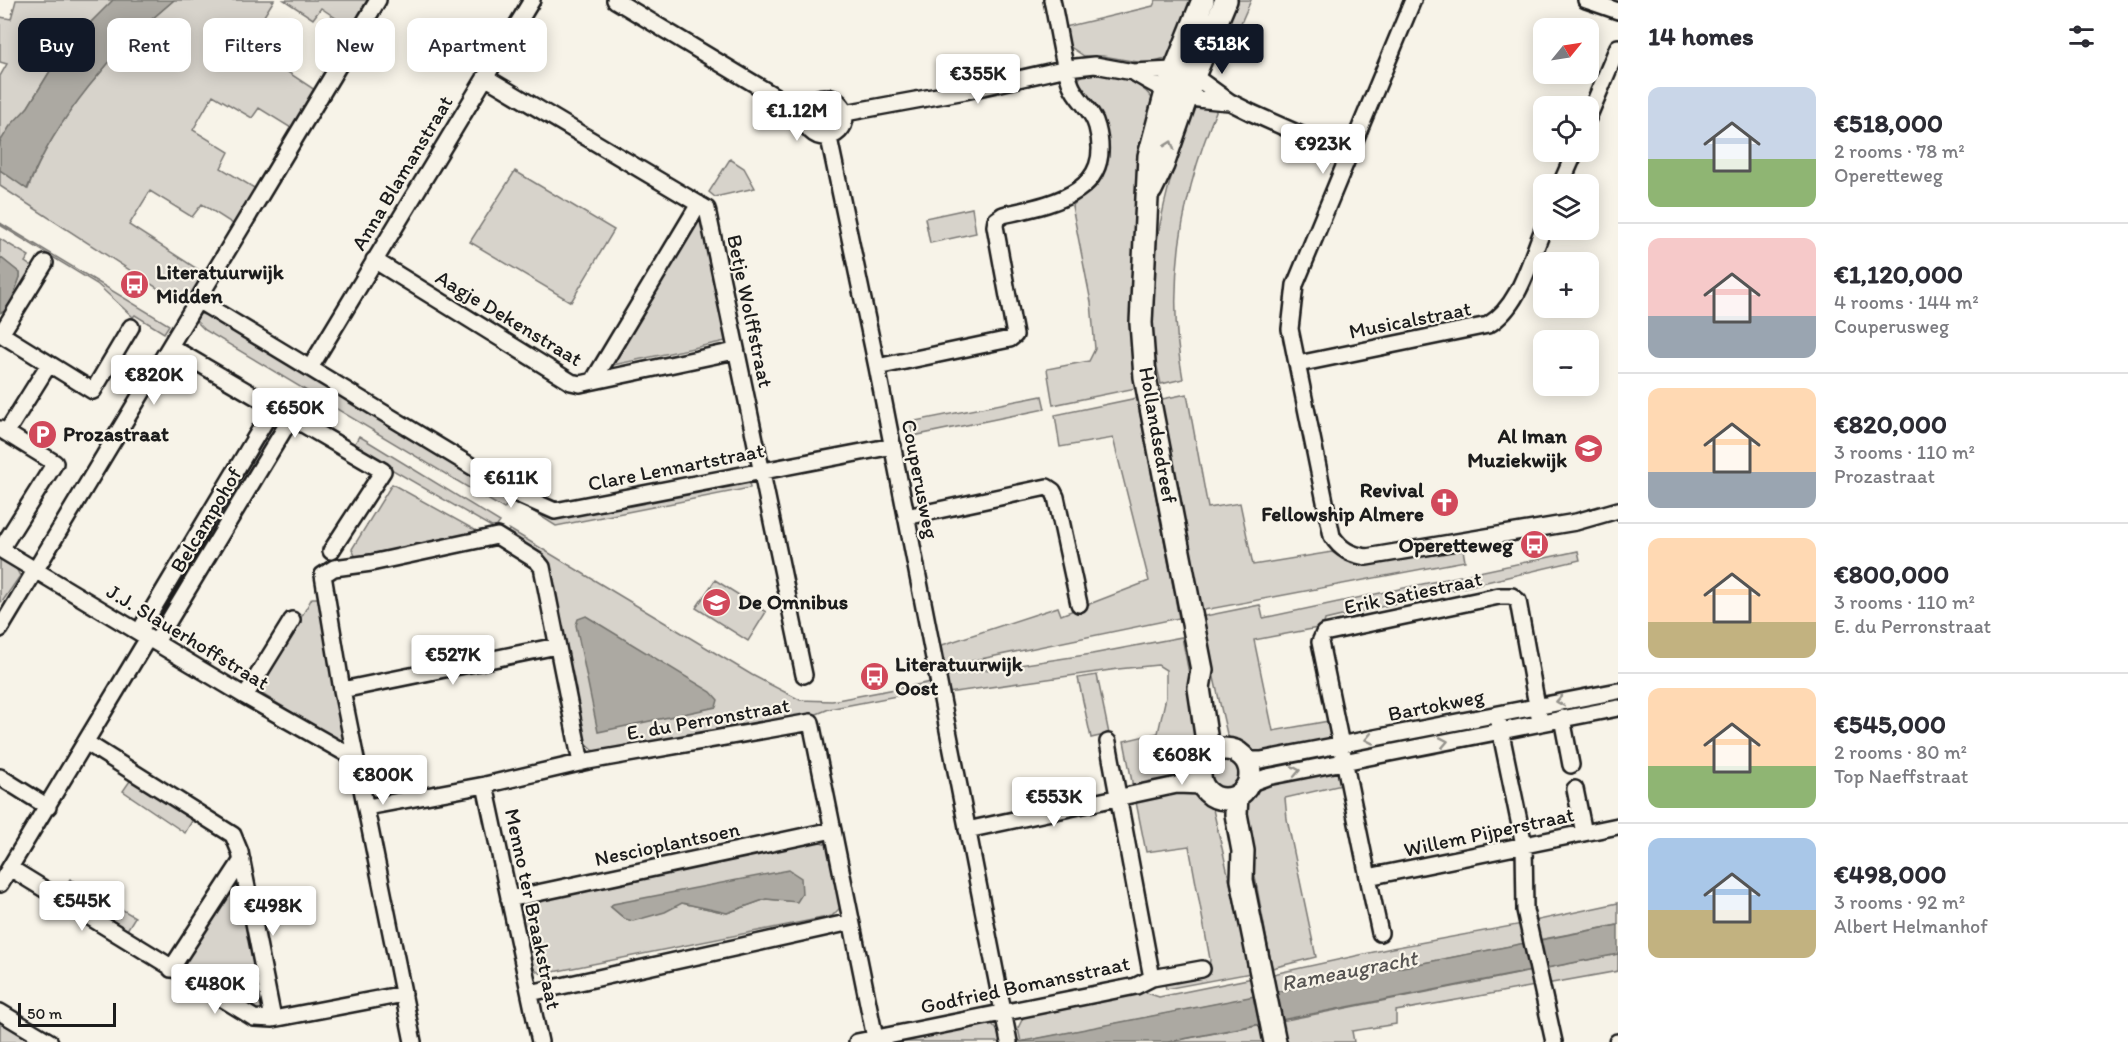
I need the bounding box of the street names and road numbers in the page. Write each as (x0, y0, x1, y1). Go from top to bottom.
street label: Anna Blamanstraat (345, 91, 458, 255)
street label: Betje Wolffstraat (722, 232, 779, 390)
street label: Aagje Dekenstraat (431, 264, 587, 371)
street label: Musicalstraat (1347, 295, 1473, 344)
street label: Hollandsedreef (1134, 365, 1183, 505)
street label: Couperusweg (897, 417, 944, 541)
street label: Clare Lennartstraat (586, 437, 766, 496)
street label: Belcampohof (164, 463, 247, 577)
street label: Erik Satiestraat (1341, 566, 1484, 619)
street label: J.J. Slauerhoffstraat (102, 578, 274, 695)
street label: Bartokweg (1386, 683, 1486, 726)
street label: E. du Perronstraat (625, 692, 791, 745)
street label: Willem Pijperstraat (1401, 801, 1576, 862)
street label: Menno ter Braakstraat (500, 806, 567, 1012)
street label: Nescioplantsoen (592, 816, 742, 871)
street label: Godfried Bomansstraat (918, 950, 1132, 1019)

